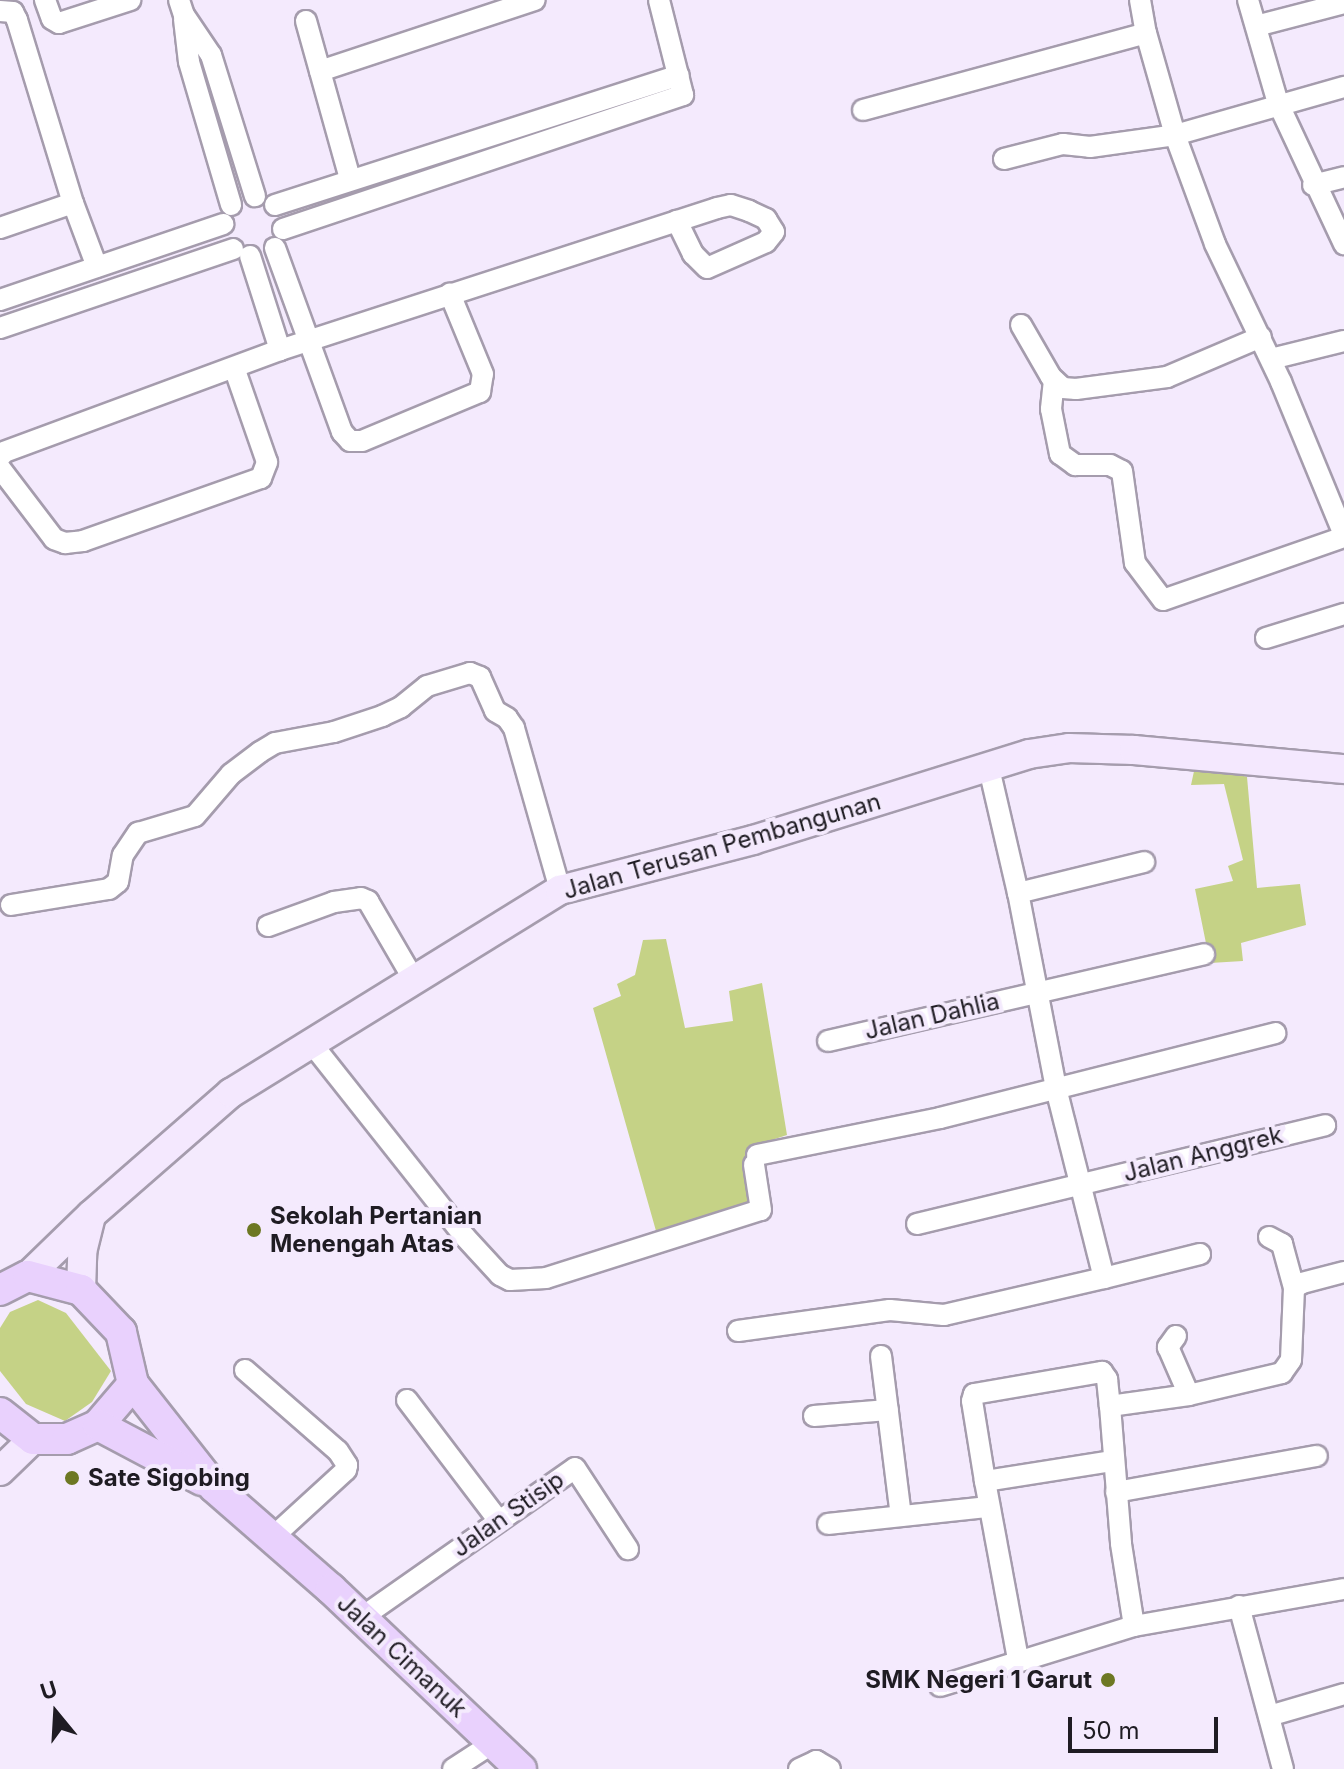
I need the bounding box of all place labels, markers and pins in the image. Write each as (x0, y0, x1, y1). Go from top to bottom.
place label: Sekolah Pertanian Menengah Atas (270, 1202, 482, 1258)
marker: Sekolah Pertanian Menengah Atas (245, 1221, 263, 1239)
place label: Sate Sigobing (88, 1464, 250, 1492)
marker: Sate Sigobing (63, 1469, 81, 1487)
place label: SMK Negeri 1 Garut (865, 1666, 1092, 1694)
marker: SMK Negeri 1 Garut (1099, 1671, 1117, 1689)

